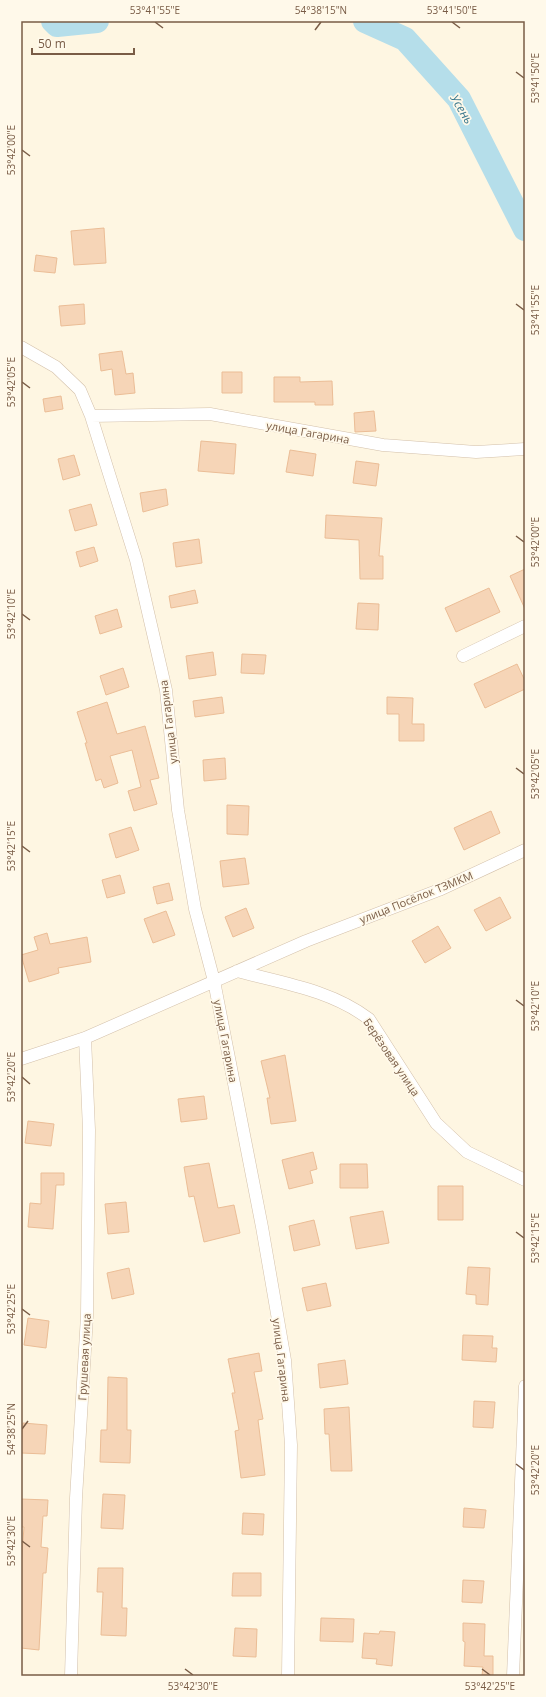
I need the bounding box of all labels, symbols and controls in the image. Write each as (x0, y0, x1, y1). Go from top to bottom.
text: 53°41'55"E (130, 3, 180, 17)
text: 54°38'15"N (295, 3, 347, 17)
text: 53°41'50"E (427, 3, 477, 17)
scale bar (32, 30, 134, 56)
text: 50 m (38, 35, 66, 52)
text: 53°41'50"E (528, 53, 542, 103)
water label: Усень (446, 90, 477, 127)
text: 53°42'00"E (4, 125, 18, 175)
text: 53°41'55"E (528, 285, 542, 335)
text: 53°42'05"E (4, 357, 18, 407)
street label: улица Гагарина (265, 417, 351, 447)
text: 53°42'00"E (528, 517, 542, 567)
text: 53°42'10"E (4, 589, 18, 639)
street label: улица Гагарина (155, 679, 181, 765)
text: 53°42'05"E (528, 749, 542, 799)
text: 53°42'15"E (4, 821, 18, 871)
street label: улица Посёлок ТЗМКМ (357, 867, 475, 927)
text: 53°42'10"E (528, 981, 542, 1031)
street label: улица Гагарина (211, 998, 241, 1084)
street label: Берёзовая улица (360, 1015, 424, 1099)
text: 53°42'20"E (4, 1052, 18, 1102)
text: 53°42'15"E (528, 1213, 542, 1263)
text: 53°42'25"E (4, 1284, 18, 1334)
street label: Грушевая улица (74, 1313, 94, 1401)
street label: улица Гагарина (269, 1317, 295, 1403)
text: 54°38'25"N (4, 1403, 18, 1455)
text: 53°42'20"E (528, 1445, 542, 1495)
text: 53°42'30"E (4, 1516, 18, 1566)
text: 53°42'30"E (168, 1679, 218, 1693)
text: 53°42'25"E (465, 1679, 515, 1693)

